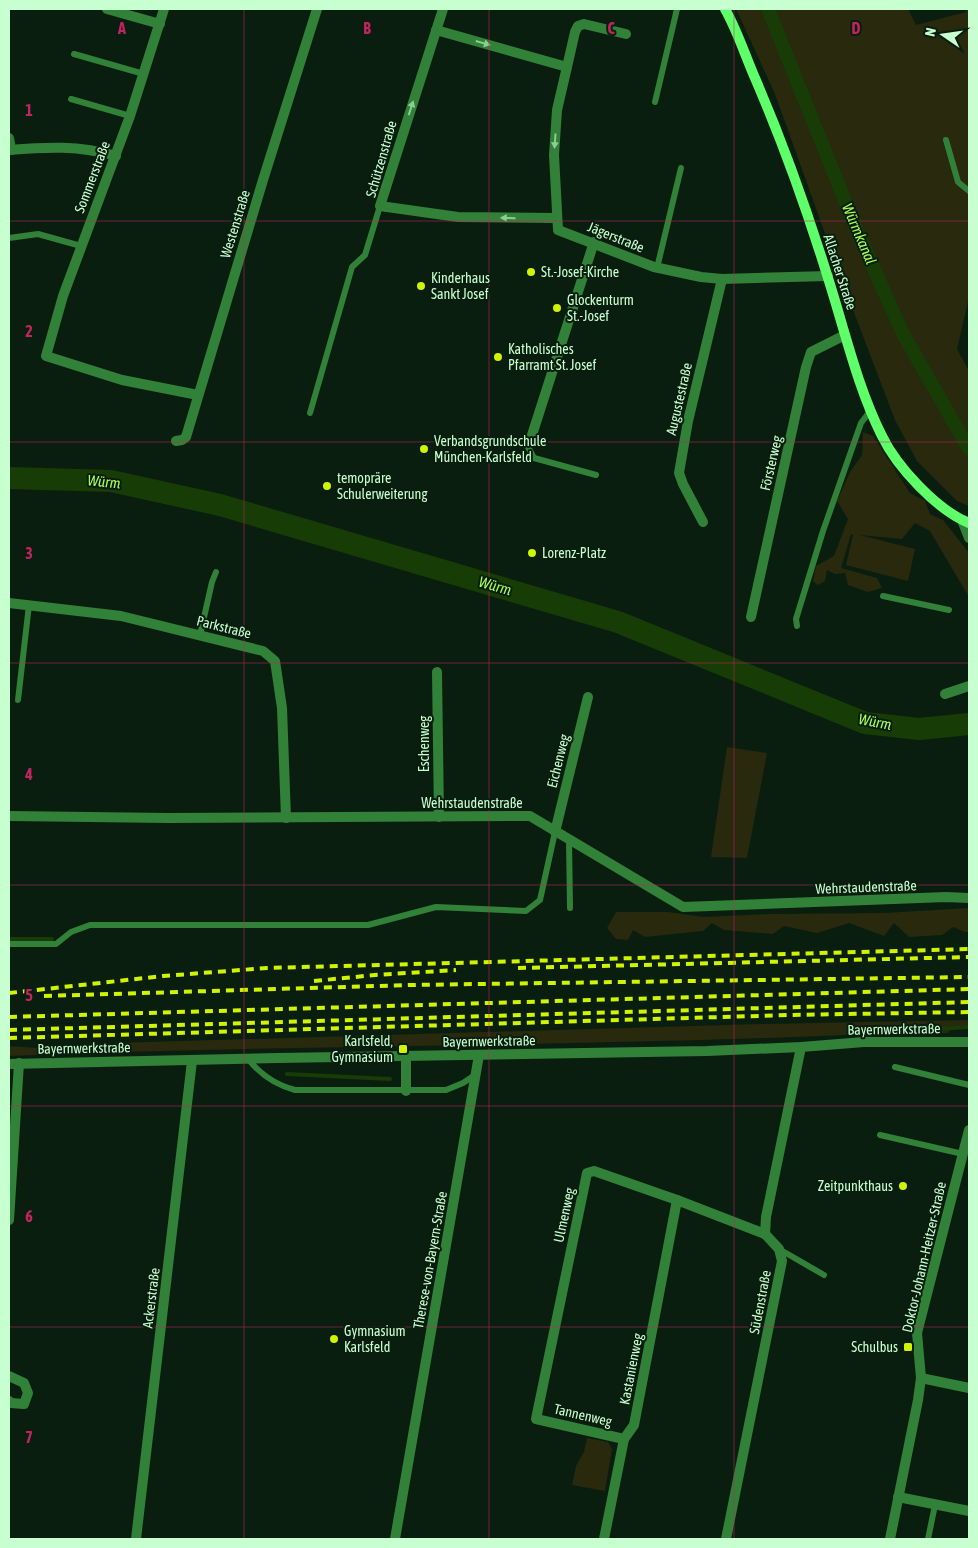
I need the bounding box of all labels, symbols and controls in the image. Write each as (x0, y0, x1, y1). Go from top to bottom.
north arrow (918, 10, 968, 60)
text: A (117, 19, 126, 37)
text: B (363, 19, 371, 37)
text: C (607, 19, 615, 37)
text: D (852, 19, 861, 37)
text: N (922, 26, 939, 38)
one-way arrow (475, 39, 490, 47)
one-way arrow (407, 100, 415, 115)
text: 1 (25, 101, 33, 119)
street label: Schützenstraße (362, 119, 400, 199)
one-way arrow (550, 133, 558, 149)
street label: Sommerstraße (71, 139, 113, 215)
street label: Westenstraße (217, 188, 253, 260)
water label: Würmkanal (839, 201, 880, 267)
one-way arrow (500, 214, 516, 222)
street label: Jägerstraße (585, 218, 647, 256)
street label: Allacher Straße (820, 232, 860, 312)
place label: St.-Josef-Kirche (541, 264, 619, 280)
marker: St.-Josef-Kirche (525, 266, 537, 278)
place label: Kinderhaus Sankt Josef (431, 270, 490, 302)
marker: Kinderhaus Sankt Josef (415, 280, 427, 292)
place label: Glockenturm St.-Josef (567, 292, 634, 324)
marker: Glockenturm St.-Josef (551, 302, 563, 314)
text: 2 (25, 322, 33, 340)
place label: Katholisches Pfarramt St. Josef (508, 341, 596, 373)
marker: Katholisches Pfarramt St. Josef (492, 351, 504, 363)
street label: Augustestraße (663, 361, 695, 437)
place label: Verbandsgrundschule München-Karlsfeld (434, 433, 546, 465)
street label: Försterweg (757, 434, 785, 492)
marker: Verbandsgrundschule München-Karlsfeld (418, 443, 430, 455)
place label: temopräre Schulerweiterung (337, 470, 427, 502)
water label: Würm (87, 471, 122, 492)
marker: temopräre Schulerweiterung (321, 480, 333, 492)
text: 3 (25, 544, 33, 562)
place label: Lorenz-Platz (542, 545, 606, 561)
marker: Lorenz-Platz (526, 547, 538, 559)
water label: Würm (477, 573, 514, 598)
street label: Parkstraße (195, 613, 253, 641)
water label: Würm (857, 710, 893, 733)
street label: Eschenweg (416, 716, 432, 772)
street label: Eichenweg (544, 732, 572, 790)
text: 4 (24, 765, 33, 783)
street label: Wehrstaudenstraße (421, 795, 523, 811)
street label: Wehrstaudenstraße (815, 877, 917, 897)
text: 5 (25, 986, 33, 1004)
street label: Bayernwerkstraße (847, 1020, 941, 1038)
street label: Bayernwerkstraße (442, 1032, 536, 1050)
place label: Karlsfeld, Gymnasium (331, 1033, 393, 1065)
street label: Bayernwerkstraße (37, 1039, 131, 1057)
marker: Karlsfeld, Gymnasium (397, 1043, 409, 1055)
place label: Zeitpunkthaus (818, 1178, 893, 1194)
marker: Zeitpunkthaus (897, 1180, 909, 1192)
street label: Doktor-Johann-Heitzer-Straße (899, 1180, 949, 1334)
street label: Ulmenweg (550, 1186, 578, 1244)
street label: Therese-von-Bayern-Straße (410, 1190, 450, 1330)
text: 6 (25, 1207, 33, 1225)
street label: Ackerstraße (139, 1267, 163, 1329)
street label: Südenstraße (746, 1269, 774, 1335)
place label: Gymnasium Karlsfeld (344, 1323, 406, 1355)
street label: Kastanienweg (616, 1332, 646, 1406)
marker: Gymnasium Karlsfeld (328, 1333, 340, 1345)
place label: Schulbus (851, 1339, 898, 1355)
marker: Schulbus (902, 1341, 914, 1353)
street label: Tannenweg (552, 1401, 614, 1429)
text: 7 (25, 1428, 33, 1446)

